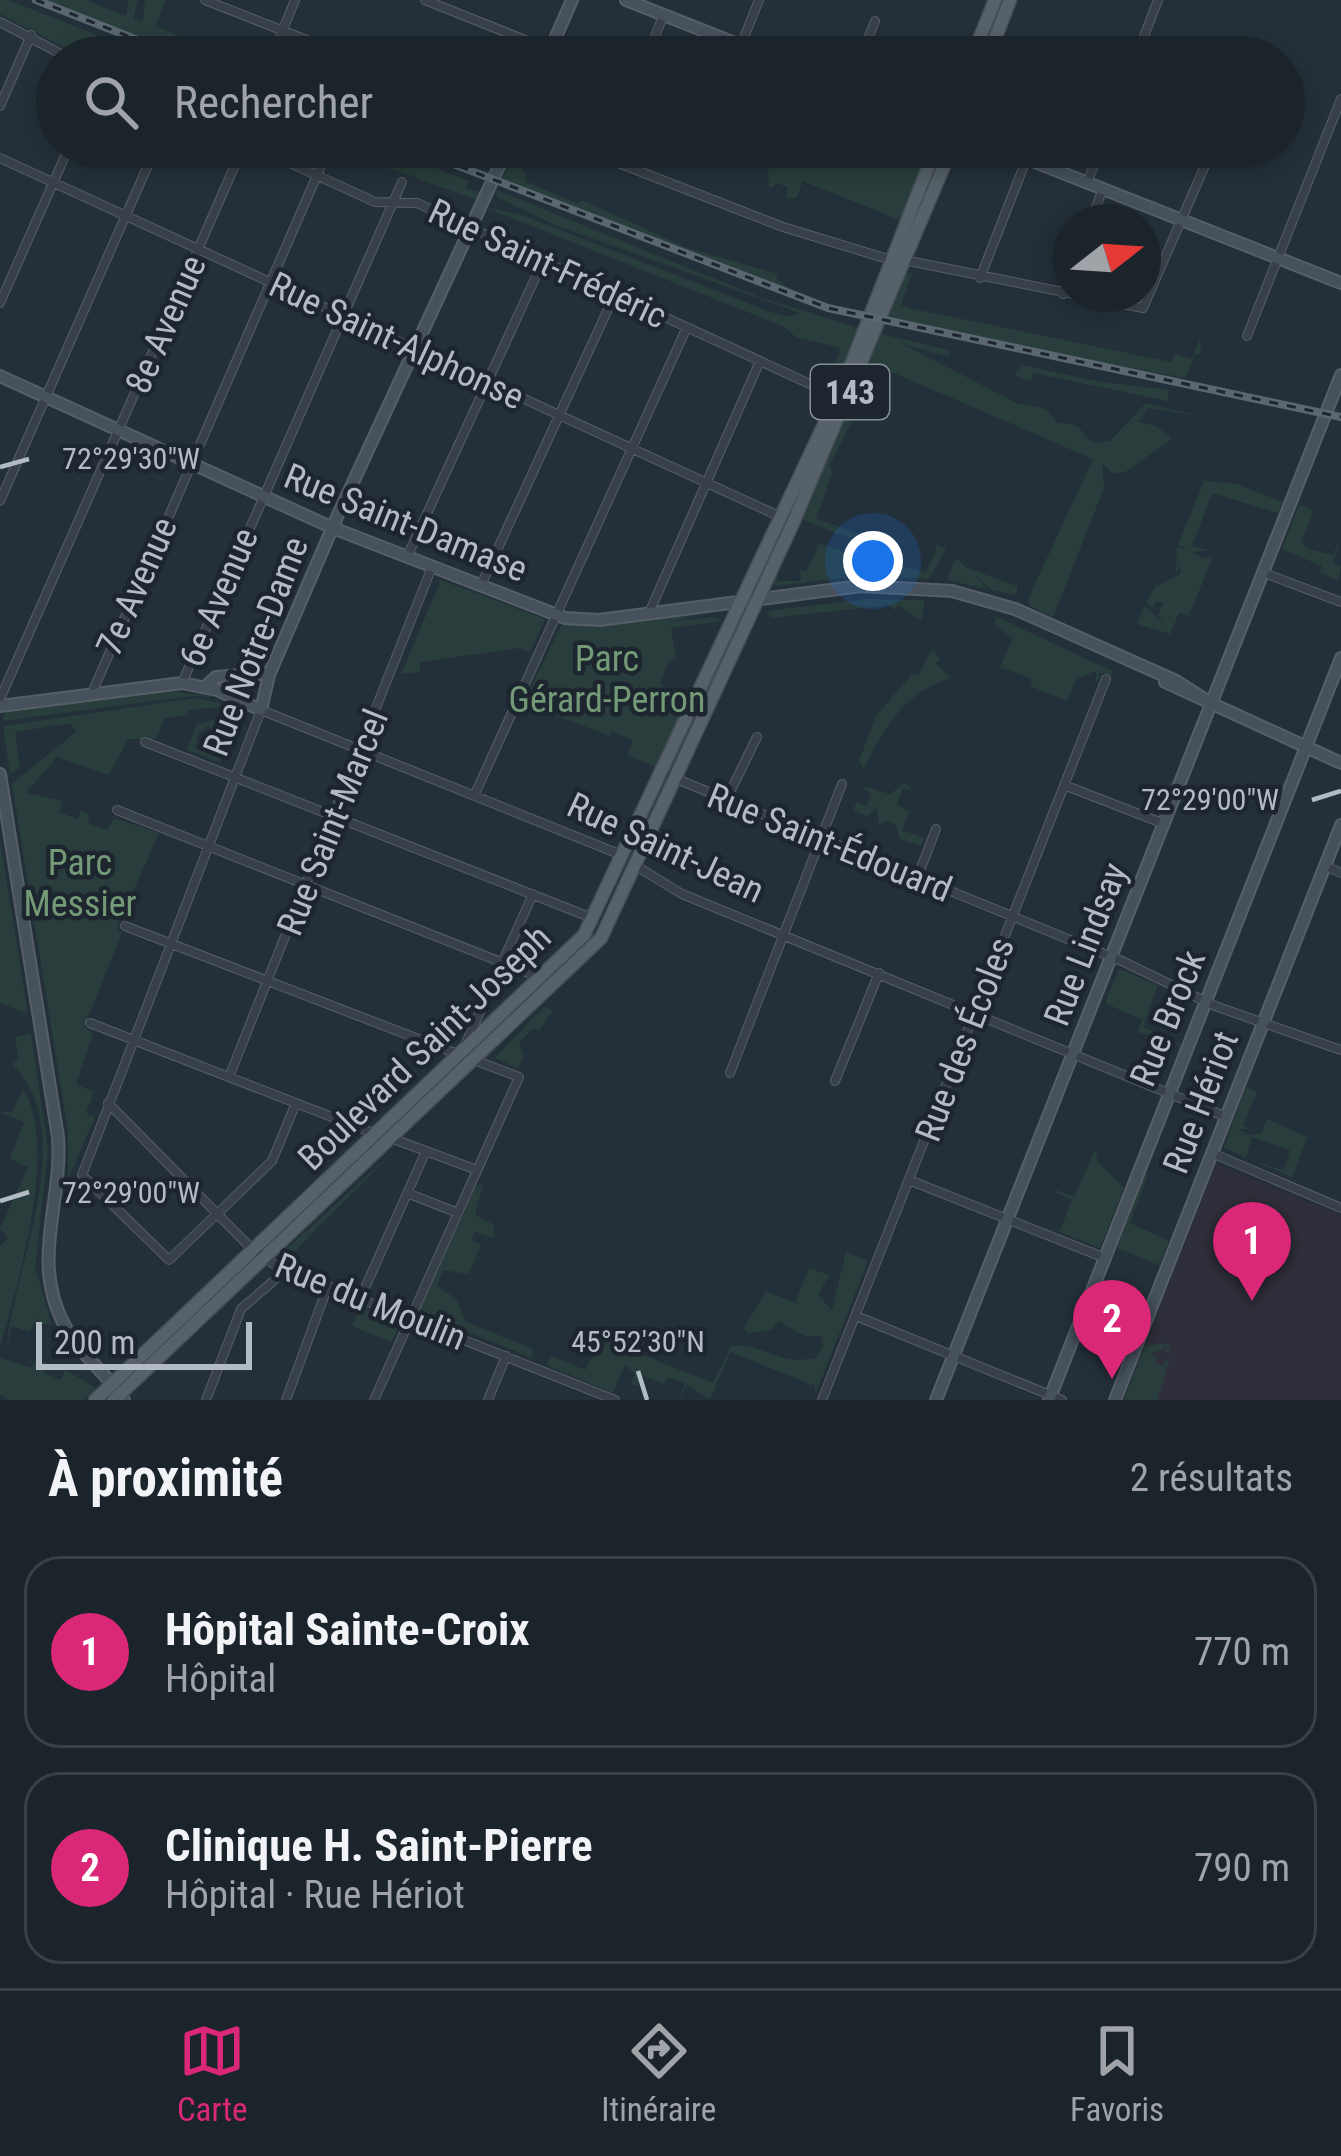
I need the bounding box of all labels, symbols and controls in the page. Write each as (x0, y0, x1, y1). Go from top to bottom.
search box (36, 36, 1305, 168)
icon: search (78, 69, 144, 135)
text: Rechercher (174, 76, 373, 129)
street label: Rue Saint-Frédéric (422, 190, 673, 337)
north arrow (1053, 204, 1161, 312)
street label: 8e Avenue (117, 249, 215, 400)
street label: Rue Saint-Alphonse (263, 264, 530, 418)
road number: 143 (811, 365, 889, 419)
text: 72°29'30"W (62, 441, 200, 476)
street label: Rue Saint-Damase (278, 455, 533, 591)
street label: 7e Avenue (88, 511, 186, 662)
street label: 6e Avenue (171, 522, 267, 673)
street label: Rue Notre-Dame (195, 531, 317, 762)
your location (843, 531, 903, 591)
park label: Parc Gérard-Perron (509, 638, 705, 721)
street label: Rue Saint-Marcel (269, 703, 397, 941)
street label: Rue Saint-Édouard (701, 774, 958, 911)
text: 72°29'00"W (1141, 782, 1279, 817)
street label: Rue Saint-Jean (561, 784, 770, 912)
park label: Parc Messier (23, 842, 137, 925)
street label: Rue Lindsay (1036, 857, 1136, 1032)
street label: Boulevard Saint-Joseph (290, 917, 560, 1179)
street label: Rue des Écoles (906, 931, 1023, 1147)
street label: Rue Brock (1122, 944, 1214, 1092)
street label: Rue Hériot (1155, 1025, 1247, 1179)
text: 72°29'00"W (62, 1175, 200, 1210)
pin: 1 (1213, 1202, 1291, 1301)
street label: Rue du Moulin (269, 1245, 472, 1359)
pin: 2 (1073, 1280, 1151, 1379)
scale bar (36, 1316, 252, 1369)
text: 200 m (54, 1323, 135, 1362)
text: 45°52'30"N (571, 1324, 705, 1359)
text: À proximité (48, 1449, 283, 1508)
text: 2 résultats (1130, 1455, 1293, 1501)
text: Hôpital Sainte-Croix (165, 1603, 530, 1656)
text: 1 (80, 1629, 100, 1675)
text: 770 m (1194, 1629, 1290, 1675)
text: Hôpital (165, 1656, 276, 1702)
text: Clinique H. Saint-Pierre (165, 1819, 593, 1872)
text: 2 (80, 1845, 100, 1891)
text: 790 m (1194, 1845, 1290, 1891)
text: Hôpital · Rue Hériot (165, 1872, 465, 1918)
tab: Carte (177, 2018, 247, 2129)
tab: Itinéraire (601, 2018, 716, 2129)
tab: Favoris (1070, 2018, 1164, 2129)

